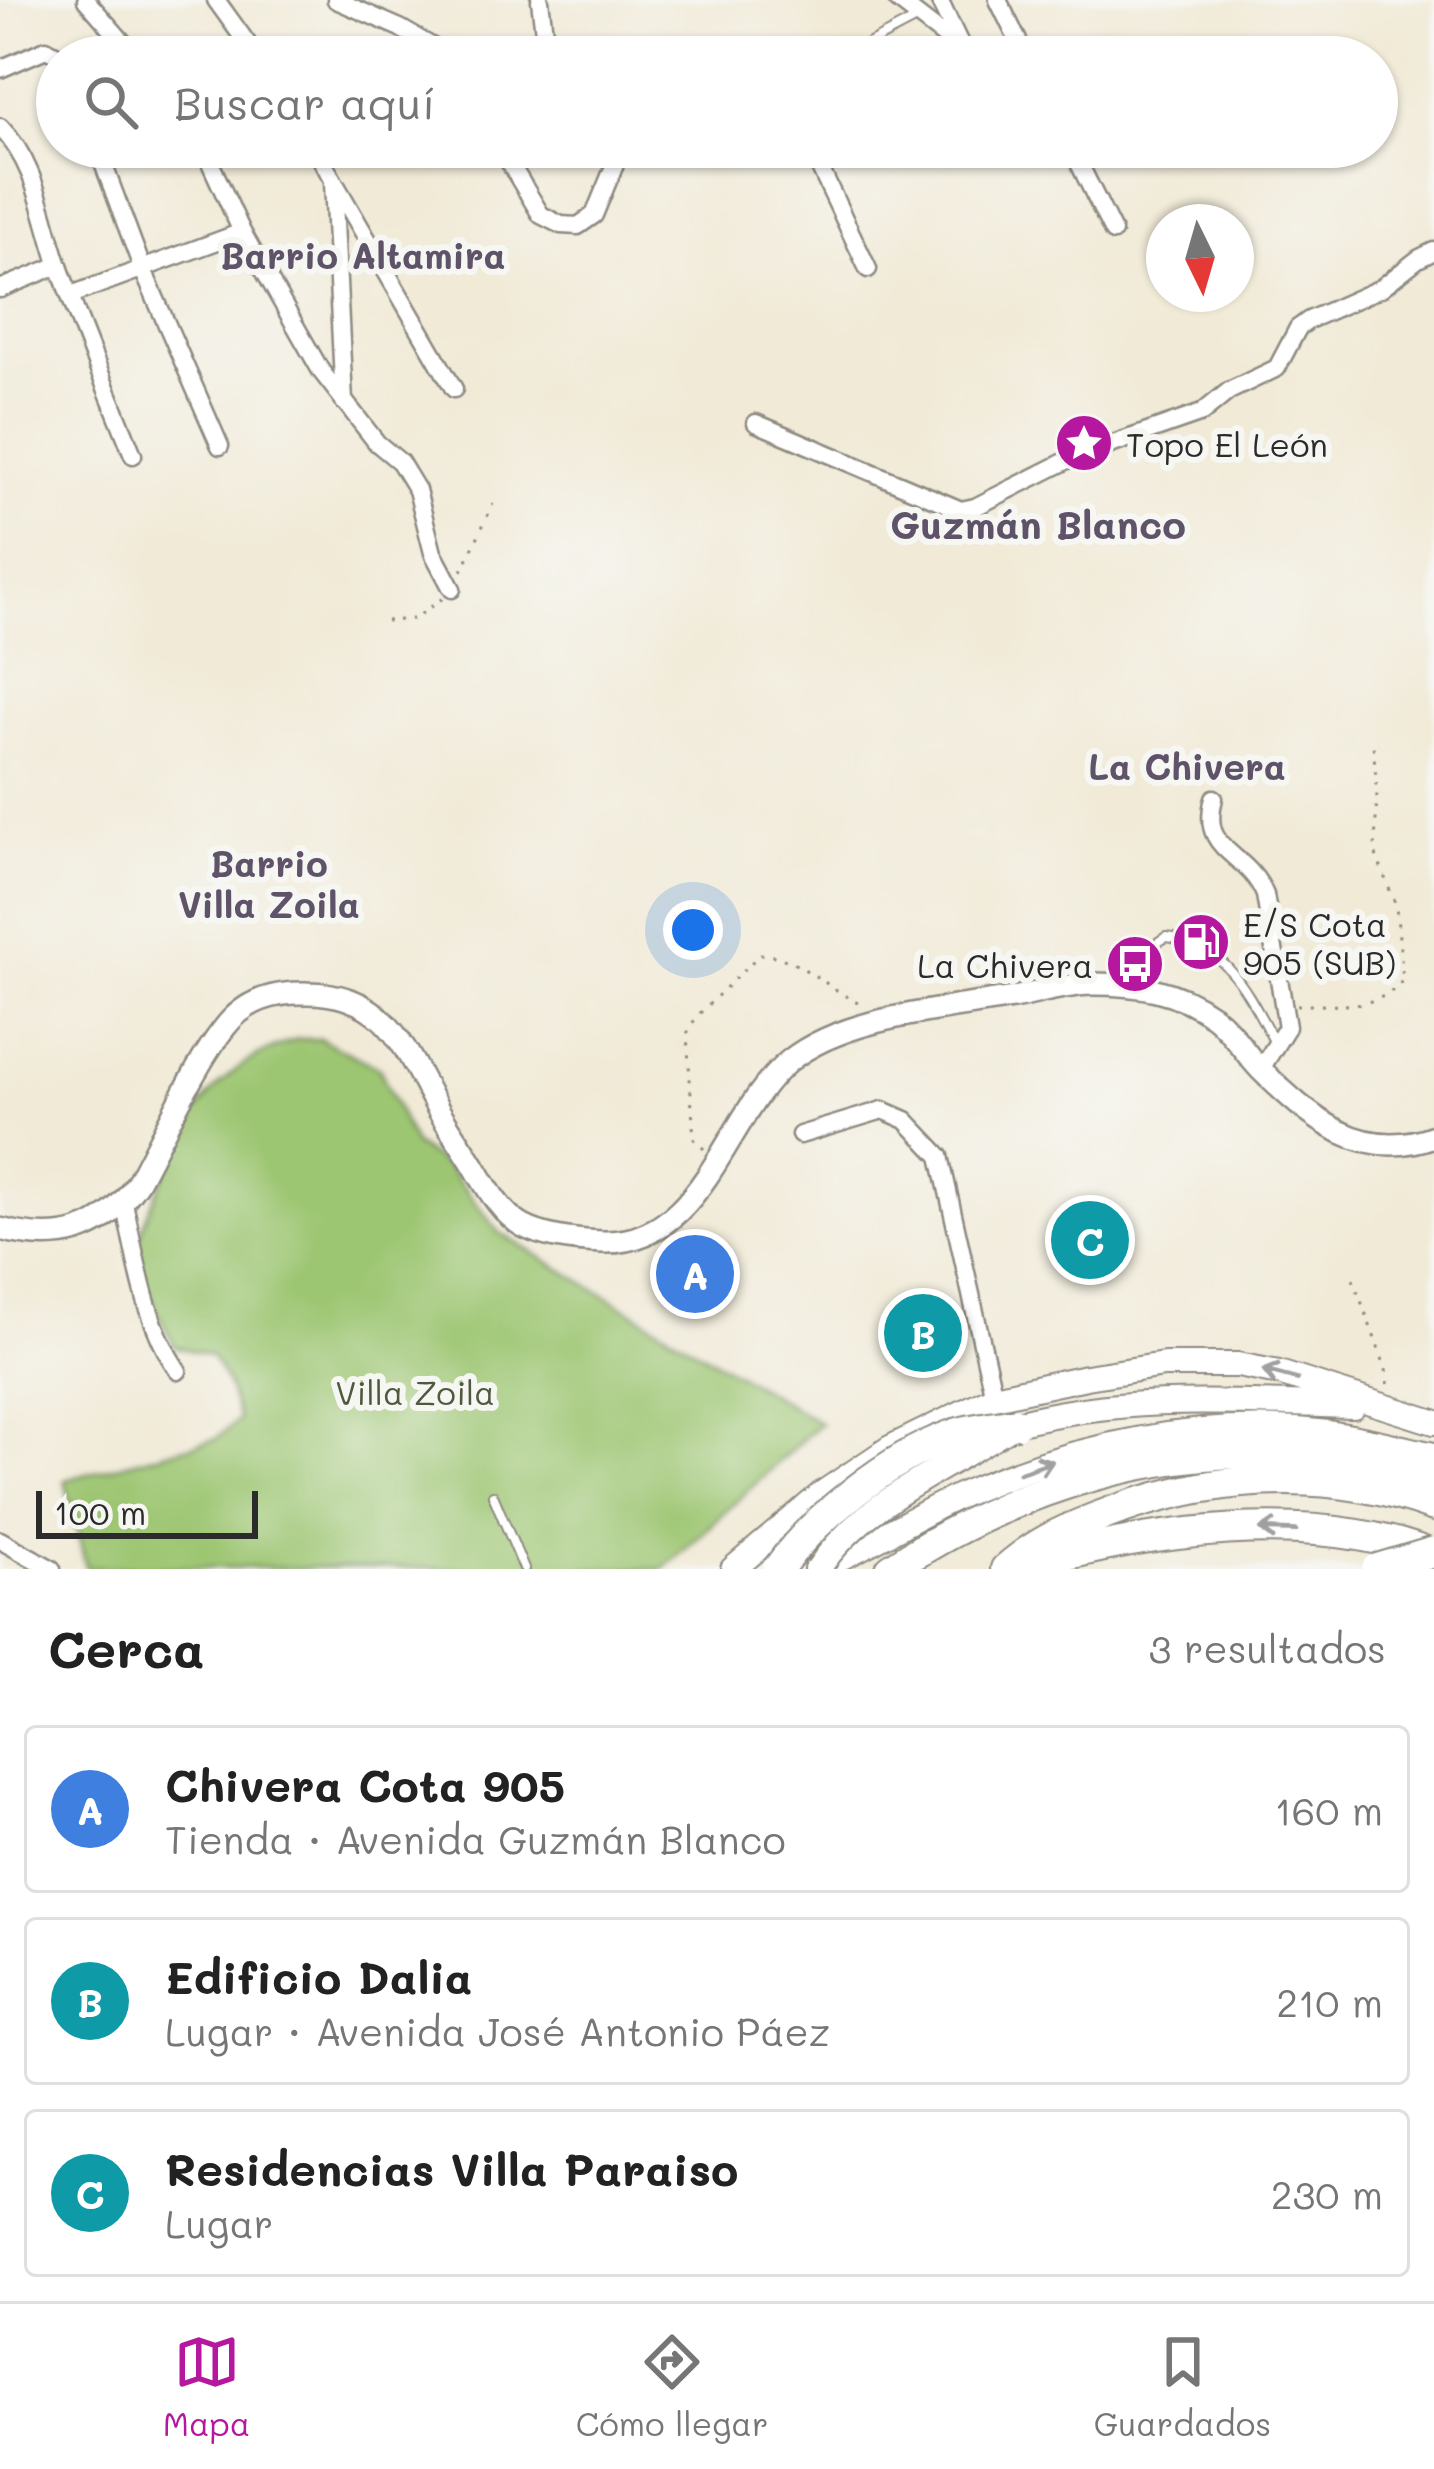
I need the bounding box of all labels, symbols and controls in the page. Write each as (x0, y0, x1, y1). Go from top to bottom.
search box (36, 36, 1398, 168)
icon: search (78, 69, 144, 135)
text: Buscar aquí (174, 73, 436, 131)
north arrow (1146, 204, 1254, 312)
district label: Barrio Altamira (220, 231, 506, 278)
place icon: Topo El León (1053, 412, 1115, 474)
place label: Topo El León (1126, 422, 1328, 465)
district label: Guzmán Blanco (890, 498, 1186, 549)
district label: La Chivera (1088, 742, 1286, 789)
district label: Barrio Villa Zoila (178, 839, 360, 927)
your location (663, 900, 723, 960)
place label: E/S Cota 905 (SUB) (1243, 902, 1396, 983)
fuel station icon: E/S Cota 905 (SUB) (1170, 911, 1232, 973)
bus stop icon: La Chivera (1104, 933, 1166, 995)
place label: La Chivera (917, 943, 1093, 986)
pin: C (1051, 1195, 1129, 1285)
pin: A (656, 1229, 734, 1319)
pin: B (884, 1288, 962, 1378)
one-way arrow (1262, 1362, 1300, 1384)
park label: Villa Zoila (335, 1370, 495, 1413)
one-way arrow (1016, 1455, 1054, 1477)
scale bar (36, 1485, 258, 1538)
text: 100 m (54, 1490, 146, 1533)
one-way arrow (1259, 1519, 1298, 1542)
text: Cerca (48, 1614, 205, 1681)
text: 3 resultados (1149, 1622, 1386, 1673)
text: Chivera Cota 905 (165, 1755, 565, 1813)
text: A (76, 1784, 104, 1835)
text: 160 m (1274, 1784, 1383, 1835)
text: Tienda · Avenida Guzmán Blanco (165, 1813, 786, 1864)
text: Edificio Dalia (165, 1947, 473, 2005)
text: B (77, 1976, 103, 2027)
text: 210 m (1276, 1976, 1383, 2027)
text: Lugar · Avenida José Antonio Páez (165, 2005, 830, 2056)
text: Residencias Villa Paraiso (165, 2139, 738, 2197)
text: C (76, 2168, 104, 2219)
text: 230 m (1271, 2168, 1383, 2219)
text: Lugar (165, 2197, 273, 2248)
tab: Mapa (163, 2329, 250, 2444)
tab: Cómo llegar (576, 2329, 768, 2444)
tab: Guardados (1094, 2329, 1271, 2444)

